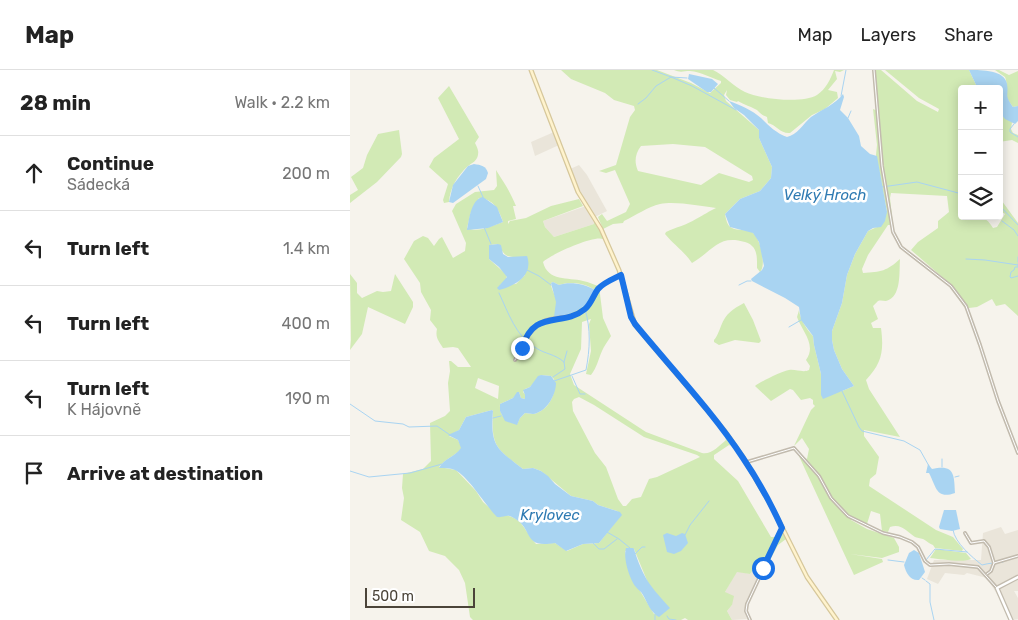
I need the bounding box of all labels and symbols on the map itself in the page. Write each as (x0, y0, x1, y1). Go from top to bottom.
water label: Velký Hroch (784, 186, 866, 204)
route end (511, 337, 534, 360)
water label: Krylovec (520, 506, 580, 524)
route start (752, 557, 775, 580)
scale bar (365, 585, 475, 608)

